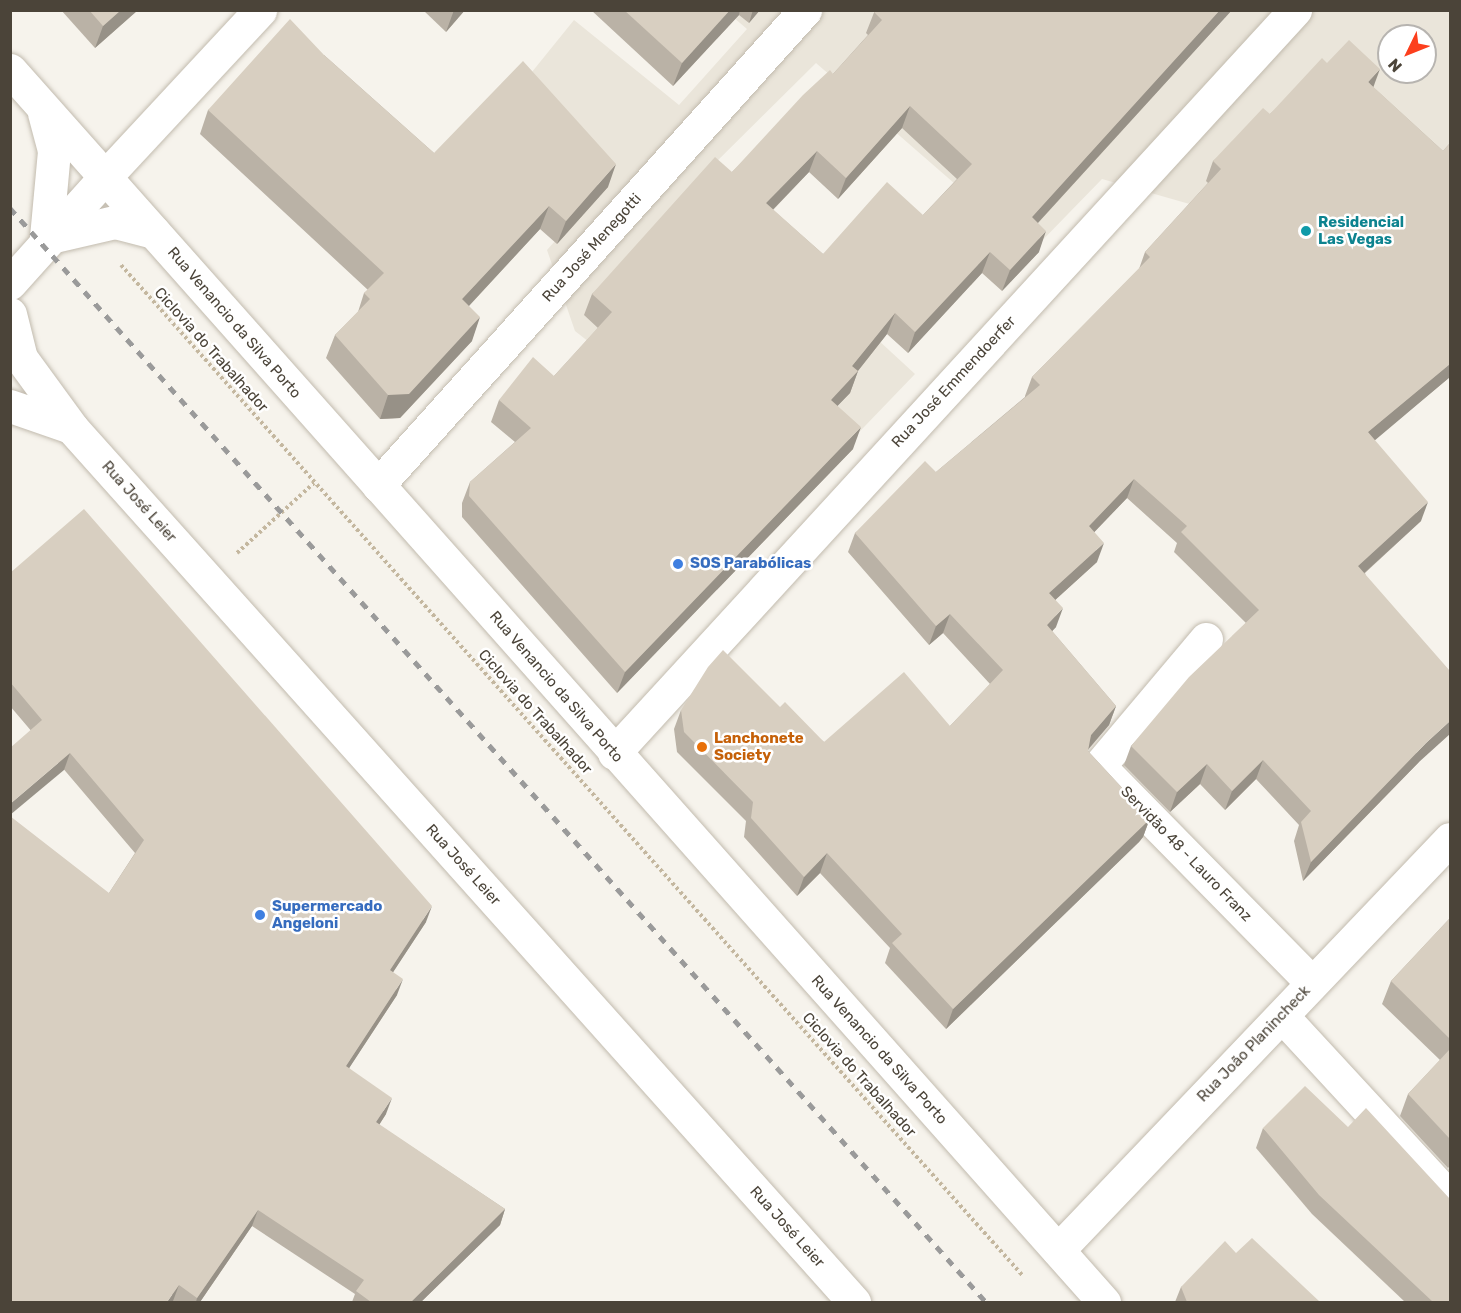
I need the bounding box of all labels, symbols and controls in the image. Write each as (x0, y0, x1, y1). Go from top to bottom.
north arrow (1377, 24, 1437, 84)
text: N (1384, 55, 1406, 76)
street label: Rua José Menegotti (539, 190, 645, 306)
place label: Residencial Las Vegas (1318, 213, 1404, 248)
marker: Residencial Las Vegas (1299, 224, 1313, 238)
street label: Rua Venancio da Silva Porto (163, 244, 305, 402)
street label: Ciclovia do Trabalhador (150, 284, 272, 416)
street label: Rua José Emmendoerfer (888, 313, 1020, 451)
street label: Rua José Leier (98, 458, 180, 546)
place label: SOS Parabólicas (690, 555, 811, 573)
marker: SOS Parabólicas (671, 557, 685, 571)
street label: Rua Venancio da Silva Porto (485, 608, 627, 766)
street label: Ciclovia do Trabalhador (474, 646, 596, 778)
place label: Lanchonete Society (714, 729, 804, 764)
marker: Lanchonete Society (695, 740, 709, 754)
street label: Servidão 48 - Lauro Franz (1117, 783, 1255, 925)
street label: Rua José Leier (422, 821, 504, 909)
place label: Supermercado Angeloni (272, 897, 382, 932)
marker: Supermercado Angeloni (253, 908, 267, 922)
street label: Rua Venancio da Silva Porto (807, 972, 951, 1128)
street label: Rua João Planincheck (1194, 982, 1314, 1106)
street label: Ciclovia do Trabalhador (798, 1009, 920, 1141)
street label: Rua José Leier (746, 1183, 828, 1271)

